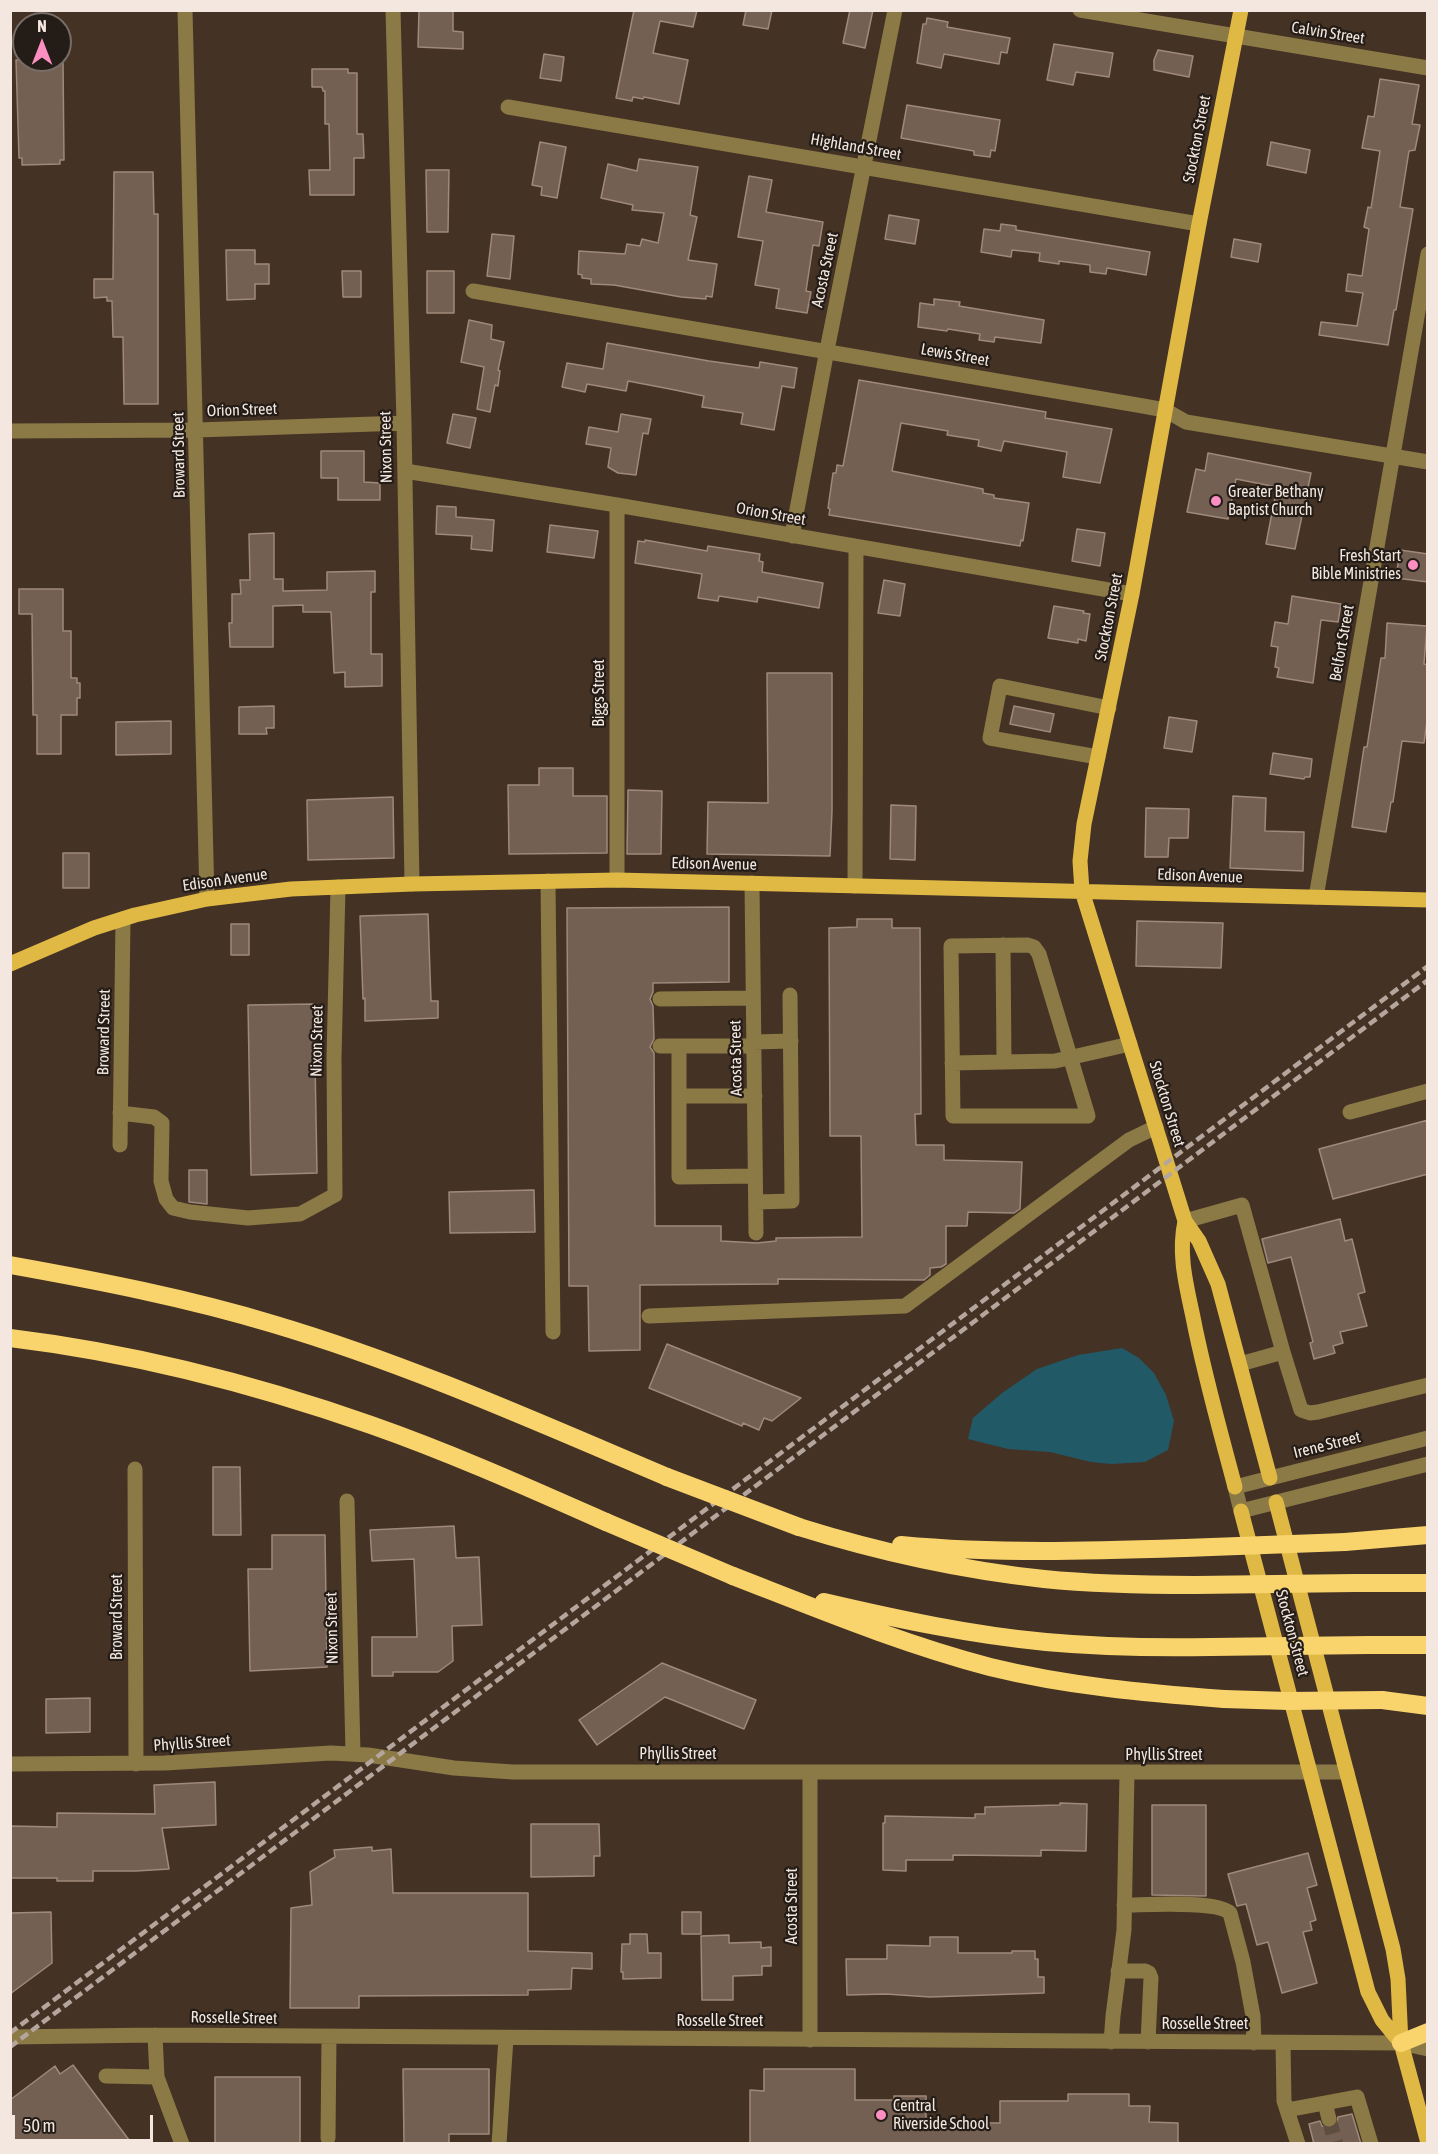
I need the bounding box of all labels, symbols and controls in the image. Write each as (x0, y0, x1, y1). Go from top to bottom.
north arrow (12, 12, 72, 72)
text: N (37, 17, 47, 35)
street label: Calvin Street (1290, 18, 1366, 48)
street label: Stockton Street (1179, 94, 1215, 184)
street label: Highland Street (809, 130, 903, 164)
street label: Acosta Street (808, 231, 842, 309)
street label: Lewis Street (919, 340, 991, 370)
street label: Orion Street (207, 399, 277, 421)
street label: Nixon Street (376, 411, 396, 483)
street label: Broward Street (169, 412, 189, 498)
place label: Greater Bethany Baptist Church (1228, 482, 1324, 520)
marker: Greater Bethany Baptist Church (1209, 494, 1223, 508)
street label: Orion Street (735, 498, 807, 530)
place label: Fresh Start Bible Ministries (1311, 546, 1401, 584)
marker: Fresh Start Bible Ministries (1406, 558, 1420, 572)
street label: Stockton Street (1091, 572, 1127, 662)
street label: Belfort Street (1326, 603, 1358, 683)
street label: Biggs Street (589, 659, 609, 727)
street label: Edison Avenue (671, 854, 757, 874)
street label: Edison Avenue (181, 865, 269, 895)
street label: Edison Avenue (1157, 865, 1243, 887)
street label: Broward Street (94, 989, 114, 1075)
street label: Nixon Street (307, 1005, 327, 1077)
street label: Acosta Street (726, 1020, 746, 1096)
street label: Stockton Street (1145, 1059, 1189, 1149)
street label: Irene Street (1292, 1427, 1362, 1463)
street label: Broward Street (107, 1574, 127, 1660)
street label: Stockton Street (1271, 1588, 1313, 1678)
street label: Nixon Street (322, 1592, 342, 1664)
street label: Phyllis Street (153, 1731, 231, 1755)
street label: Phyllis Street (639, 1744, 717, 1764)
street label: Phyllis Street (1125, 1745, 1203, 1765)
street label: Acosta Street (782, 1868, 802, 1944)
street label: Rosselle Street (190, 2008, 278, 2028)
street label: Rosselle Street (677, 2011, 763, 2031)
street label: Rosselle Street (1162, 2014, 1248, 2034)
place label: Central Riverside School (893, 2096, 989, 2134)
scale bar (15, 2103, 156, 2141)
marker: Central Riverside School (874, 2108, 888, 2122)
text: 50 m (23, 2115, 55, 2136)

